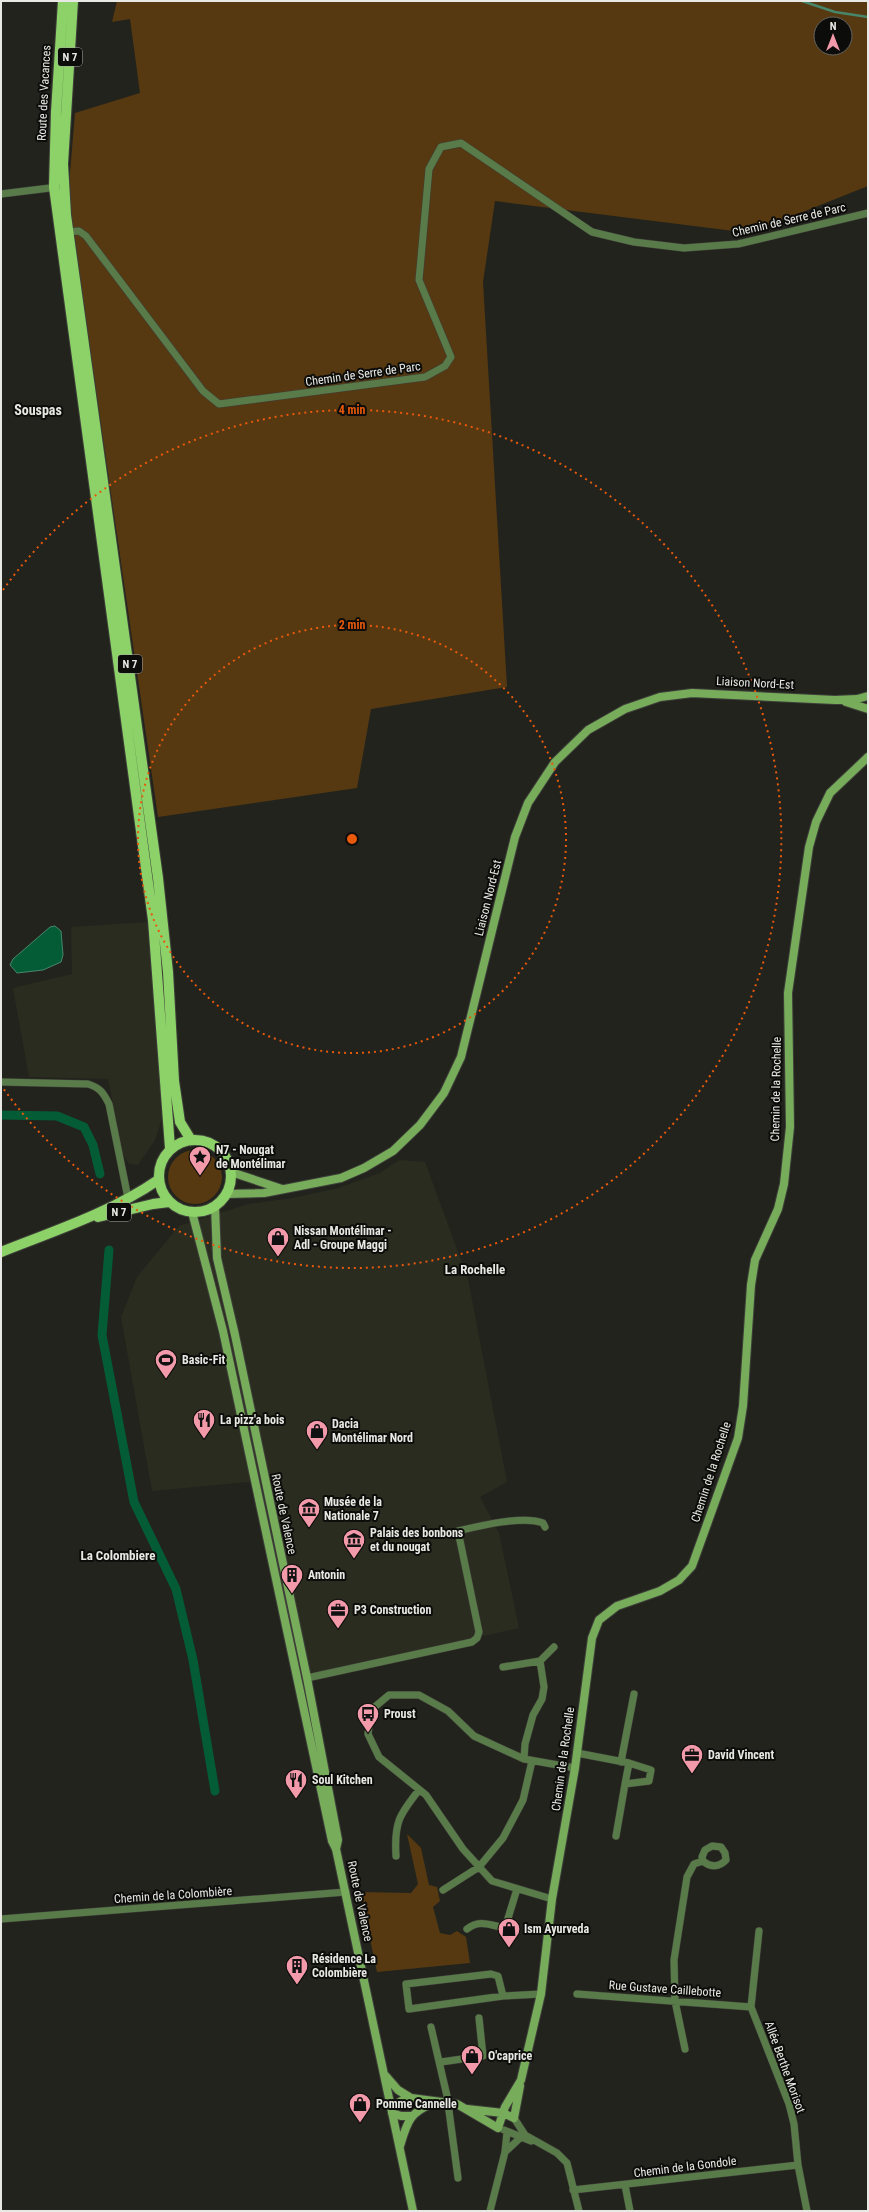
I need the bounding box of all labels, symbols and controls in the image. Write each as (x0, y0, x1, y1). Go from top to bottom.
north arrow (813, 16, 853, 56)
text: N (830, 20, 837, 33)
street label: Route des Vacances (35, 45, 53, 141)
road number: N 7 (58, 48, 82, 66)
street label: Chemin de Serre de Parc (731, 200, 848, 240)
street label: Chemin de Serre de Parc (305, 359, 422, 389)
district label: Souspas (14, 402, 62, 418)
text: 4 min (339, 403, 365, 417)
text: 2 min (339, 618, 365, 632)
road number: N 7 (118, 655, 142, 673)
street label: Liaison Nord-Est (716, 674, 795, 692)
centre of rings (345, 832, 359, 846)
street label: Liaison Nord-Est (472, 858, 504, 938)
street label: Chemin de la Rochelle (768, 1036, 784, 1141)
place label: N7 - Nougat de Montélimar (216, 1143, 285, 1171)
place icon: N7 - Nougat de Montélimar (187, 1144, 213, 1177)
road number: N 7 (107, 1203, 131, 1221)
place label: Nissan Montélimar - Adl - Groupe Maggi (294, 1224, 392, 1252)
shop icon: Nissan Montélimar - Adl - Groupe Maggi (265, 1225, 291, 1258)
district label: La Rochelle (445, 1262, 505, 1277)
sports icon: Basic-Fit (153, 1347, 179, 1380)
place label: Basic-Fit (182, 1353, 225, 1367)
restaurant icon: La pizz'a bois (191, 1407, 217, 1440)
place label: La pizz'a bois (220, 1413, 285, 1427)
place label: Dacia Montélimar Nord (332, 1417, 413, 1445)
shop icon: Dacia Montélimar Nord (304, 1418, 330, 1451)
street label: Chemin de la Rochelle (688, 1420, 734, 1524)
street label: Route de Valence (269, 1472, 299, 1556)
place label: Musée de la Nationale 7 (324, 1495, 382, 1523)
museum icon: Musée de la Nationale 7 (296, 1496, 322, 1529)
place label: Palais des bonbons et du nougat (370, 1526, 464, 1554)
museum icon: Palais des bonbons et du nougat (341, 1527, 367, 1560)
district label: La Colombiere (81, 1548, 155, 1563)
building icon: Antonin (279, 1562, 305, 1595)
place label: Antonin (308, 1568, 345, 1582)
office icon: P3 Construction (325, 1597, 351, 1630)
place label: P3 Construction (354, 1603, 432, 1617)
bus stop icon: Proust (355, 1701, 381, 1734)
street label: Chemin de la Rochelle (549, 1706, 577, 1812)
place label: Proust (384, 1707, 416, 1721)
office icon: David Vincent (679, 1742, 705, 1775)
place label: David Vincent (708, 1748, 774, 1762)
restaurant icon: Soul Kitchen (283, 1767, 309, 1800)
place label: Soul Kitchen (312, 1773, 373, 1787)
street label: Route de Valence (345, 1859, 375, 1943)
street label: Chemin de la Colombière (114, 1884, 233, 1906)
shop icon: Ism Ayurveda (496, 1916, 522, 1949)
place label: Ism Ayurveda (524, 1922, 590, 1936)
place label: Résidence La Colombière (312, 1952, 376, 1980)
building icon: Résidence La Colombière (284, 1953, 310, 1986)
street label: Rue Gustave Caillebotte (608, 1978, 722, 2000)
street label: Allée Berthe Morisot (762, 2019, 808, 2115)
shop icon: O'caprice (459, 2043, 485, 2076)
place label: O'caprice (488, 2049, 532, 2063)
shop icon: Pomme Cannelle (347, 2091, 373, 2124)
place label: Pomme Cannelle (376, 2097, 457, 2111)
street label: Chemin de la Gondole (633, 2154, 738, 2180)

